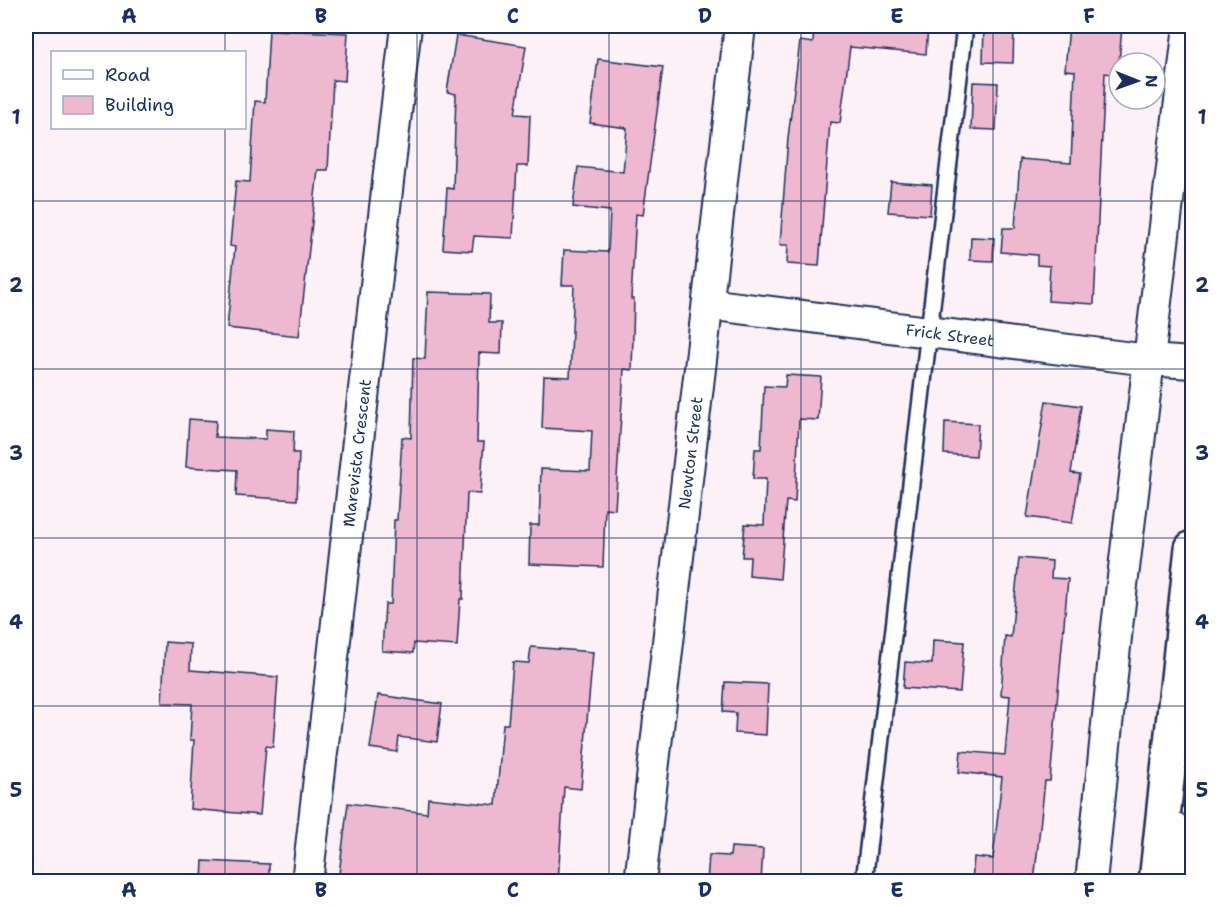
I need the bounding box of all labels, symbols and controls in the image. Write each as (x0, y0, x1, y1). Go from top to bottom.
text: A (121, 3, 137, 29)
text: B (315, 3, 327, 29)
text: C (507, 3, 519, 29)
text: D (698, 3, 712, 29)
text: E (890, 3, 904, 29)
text: F (1083, 3, 1095, 29)
legend (51, 51, 246, 129)
north arrow (1107, 51, 1167, 111)
text: Road (105, 63, 150, 87)
text: N (1141, 75, 1162, 88)
text: Building (105, 93, 174, 117)
text: 1 (11, 104, 21, 130)
text: 1 (1197, 104, 1207, 130)
text: 2 (9, 272, 23, 298)
text: 2 (1195, 272, 1209, 298)
street label: Frick Street (905, 319, 996, 351)
street label: Marevista Crescent (338, 378, 376, 528)
street label: Newton Street (673, 395, 707, 510)
text: 3 (9, 440, 23, 466)
text: 3 (1195, 440, 1209, 466)
text: 4 (9, 609, 23, 635)
text: 4 (1195, 609, 1209, 635)
text: 5 (10, 777, 22, 803)
text: 5 (1196, 777, 1208, 803)
text: A (121, 877, 137, 903)
text: B (315, 877, 327, 903)
text: C (507, 877, 519, 903)
text: D (698, 877, 712, 903)
text: E (890, 877, 904, 903)
text: F (1083, 877, 1095, 903)

